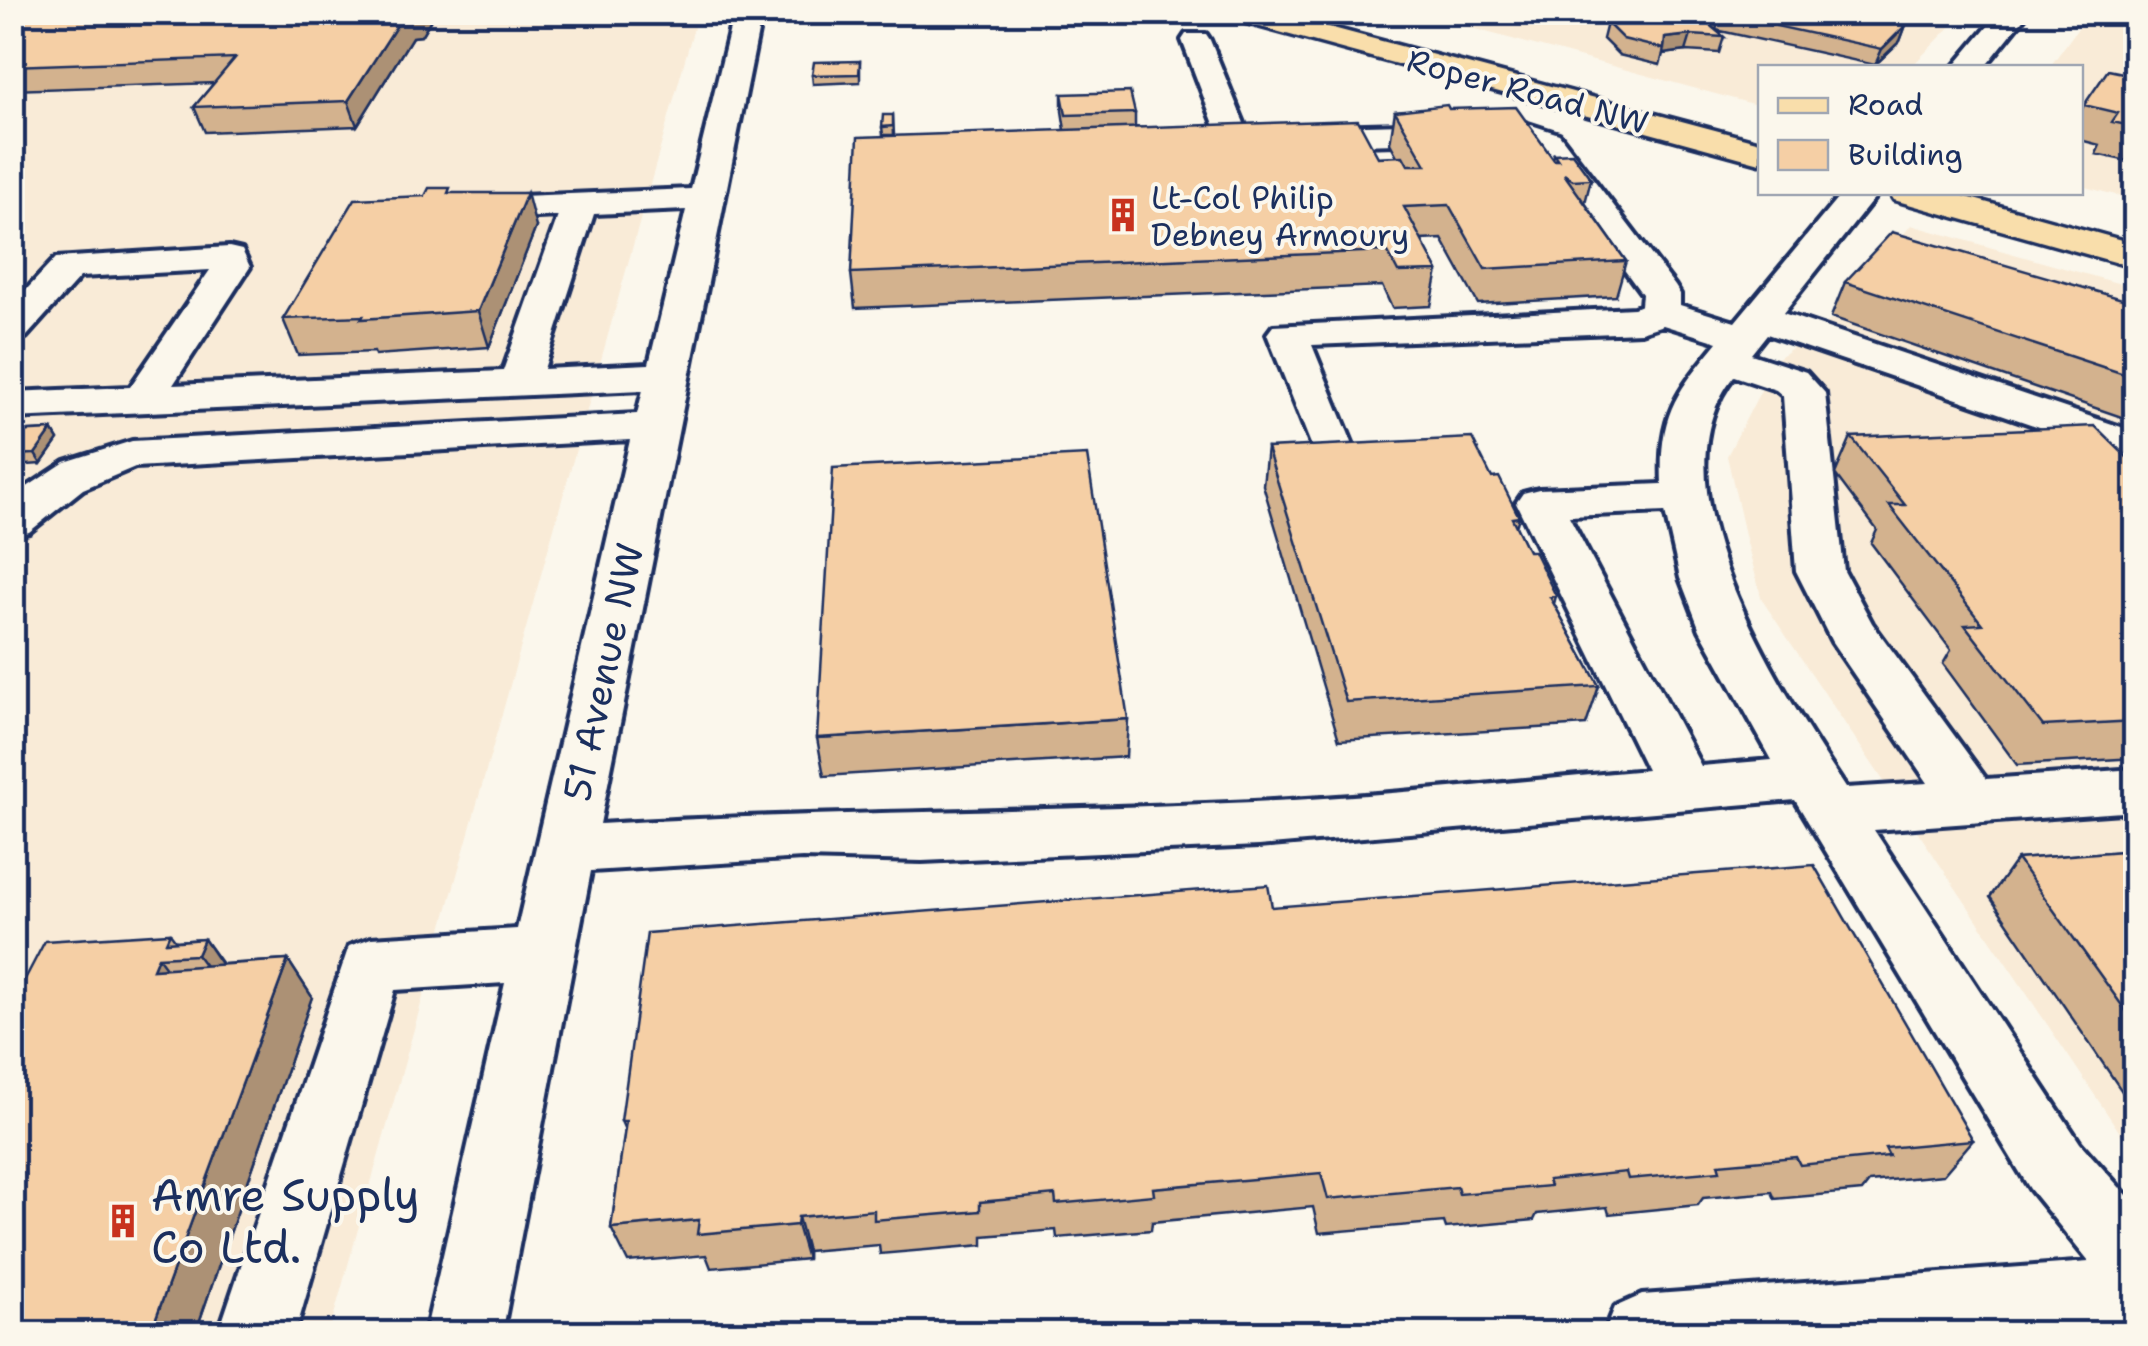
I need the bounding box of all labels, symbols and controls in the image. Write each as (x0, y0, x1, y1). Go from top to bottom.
street label: Roper Road NW (1402, 38, 1654, 144)
legend (1758, 65, 2083, 195)
text: Road (1848, 84, 1923, 125)
text: Building (1848, 134, 1963, 175)
place label: Lt-Col Philip Debney Armoury (1151, 176, 1409, 256)
building icon: Lt-Col Philip Debney Armoury (1104, 196, 1142, 234)
street label: 51 Avenue NW (551, 538, 655, 806)
place label: Amre Supply Co Ltd. (151, 1165, 420, 1277)
building icon: Amre Supply Co Ltd. (104, 1202, 142, 1240)

